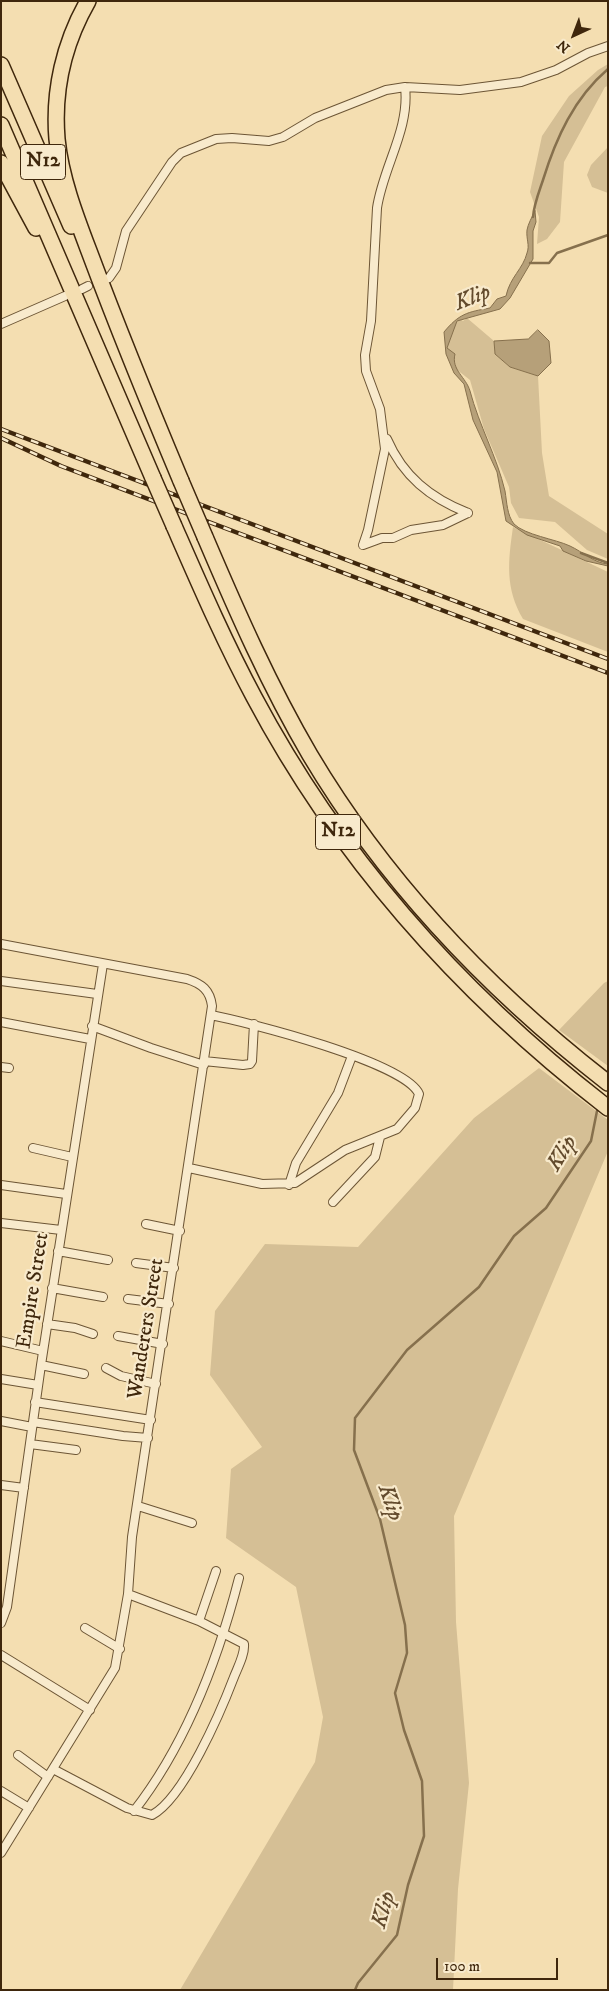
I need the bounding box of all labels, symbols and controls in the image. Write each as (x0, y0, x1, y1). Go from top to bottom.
north arrow (549, 10, 599, 60)
text: N (553, 35, 574, 56)
road number: N12 (20, 144, 66, 180)
water label: Klip (451, 280, 495, 318)
road number: N12 (316, 814, 360, 850)
water label: Klip (542, 1131, 584, 1177)
street label: Empire Street (12, 1231, 56, 1351)
street label: Wanderers Street (123, 1257, 171, 1401)
water label: Klip (371, 1481, 407, 1525)
water label: Klip (367, 1889, 403, 1931)
scale bar (439, 1948, 562, 1980)
text: 100 m (444, 1957, 480, 1976)

